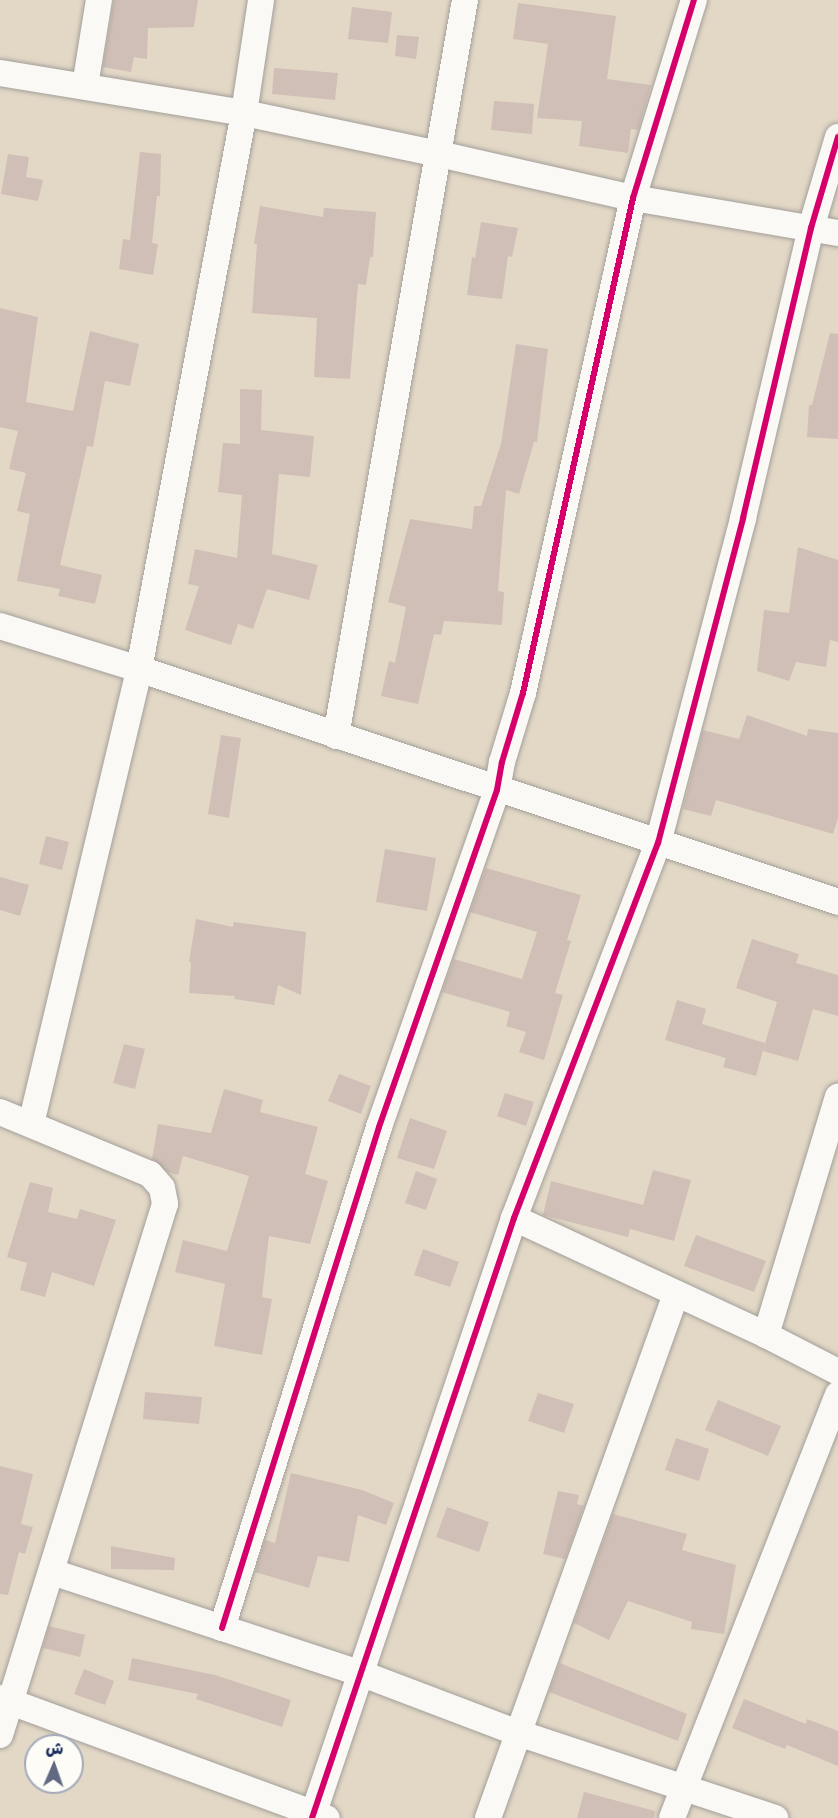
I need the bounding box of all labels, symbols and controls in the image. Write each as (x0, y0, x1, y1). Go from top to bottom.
north arrow (24, 1734, 84, 1794)
text: ش (45, 1738, 64, 1758)

